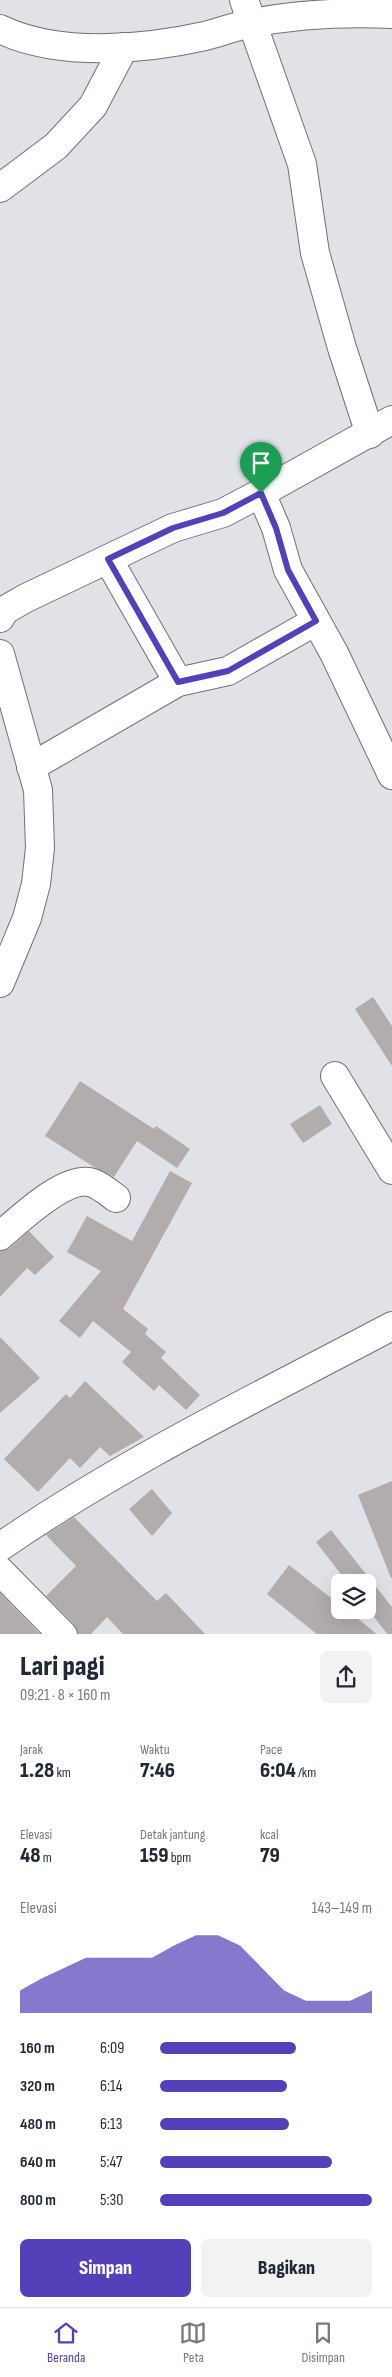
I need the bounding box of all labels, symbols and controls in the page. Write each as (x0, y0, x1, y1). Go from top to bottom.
pin (240, 442, 282, 493)
icon: arrive (247, 449, 275, 477)
map controls (331, 1574, 376, 1619)
button: layers (331, 1574, 376, 1619)
text: Lari pagi (20, 1650, 105, 1683)
button: share (320, 1651, 372, 1703)
text: 09:21 · 8 × 160 m (20, 1686, 110, 1705)
text: Jarak (20, 1741, 43, 1758)
text: Waktu (140, 1741, 170, 1758)
text: Pace (260, 1741, 282, 1758)
text: 1.28 (20, 1758, 54, 1783)
text: 7:46 (140, 1758, 175, 1783)
text: 6:04 (260, 1758, 296, 1783)
text: km (54, 1764, 71, 1781)
text: /km (296, 1764, 316, 1781)
text: Elevasi (20, 1826, 52, 1843)
text: Detak jantung (140, 1826, 205, 1843)
text: kcal (260, 1826, 279, 1843)
text: 48 (20, 1843, 41, 1868)
text: 159 (140, 1843, 168, 1868)
text: 79 (260, 1843, 280, 1868)
text: m (41, 1849, 52, 1866)
text: bpm (168, 1849, 191, 1866)
text: Elevasi (20, 1899, 57, 1918)
text: 143–149 m (312, 1899, 372, 1918)
text: 160 m (20, 2039, 55, 2058)
text: 6:09 (100, 2039, 124, 2058)
text: 320 m (20, 2077, 55, 2096)
text: 6:14 (100, 2077, 122, 2096)
text: 480 m (20, 2115, 56, 2134)
text: 6:13 (100, 2115, 122, 2134)
text: 640 m (20, 2153, 56, 2172)
text: 5:47 (100, 2153, 122, 2172)
text: 800 m (20, 2191, 56, 2210)
text: 5:30 (100, 2191, 123, 2210)
button: Simpan (20, 2239, 191, 2297)
button: Bagikan (201, 2239, 372, 2297)
tab: Beranda (47, 2319, 85, 2366)
tab: Peta (179, 2319, 207, 2366)
tab: Disimpan (302, 2319, 345, 2366)

